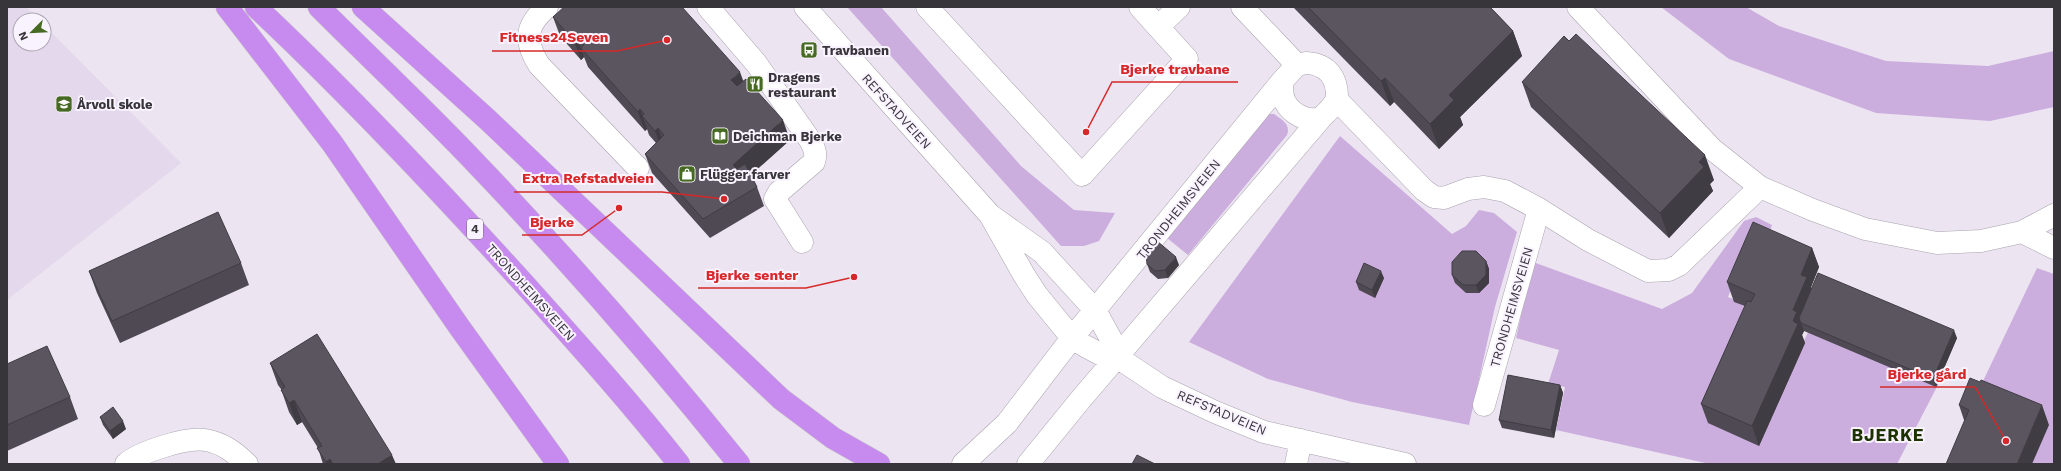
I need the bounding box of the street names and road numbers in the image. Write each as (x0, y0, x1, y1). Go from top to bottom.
street label: REFSTADVEIEN (859, 71, 934, 152)
street label: TRONDHEIMSVEIEN (1133, 156, 1223, 262)
road number: 4 (467, 219, 483, 239)
street label: TRONDHEIMSVEIEN (483, 241, 578, 344)
street label: TRONDHEIMSVEIEN (1487, 245, 1536, 369)
street label: REFSTADVEIEN (1175, 387, 1269, 438)

